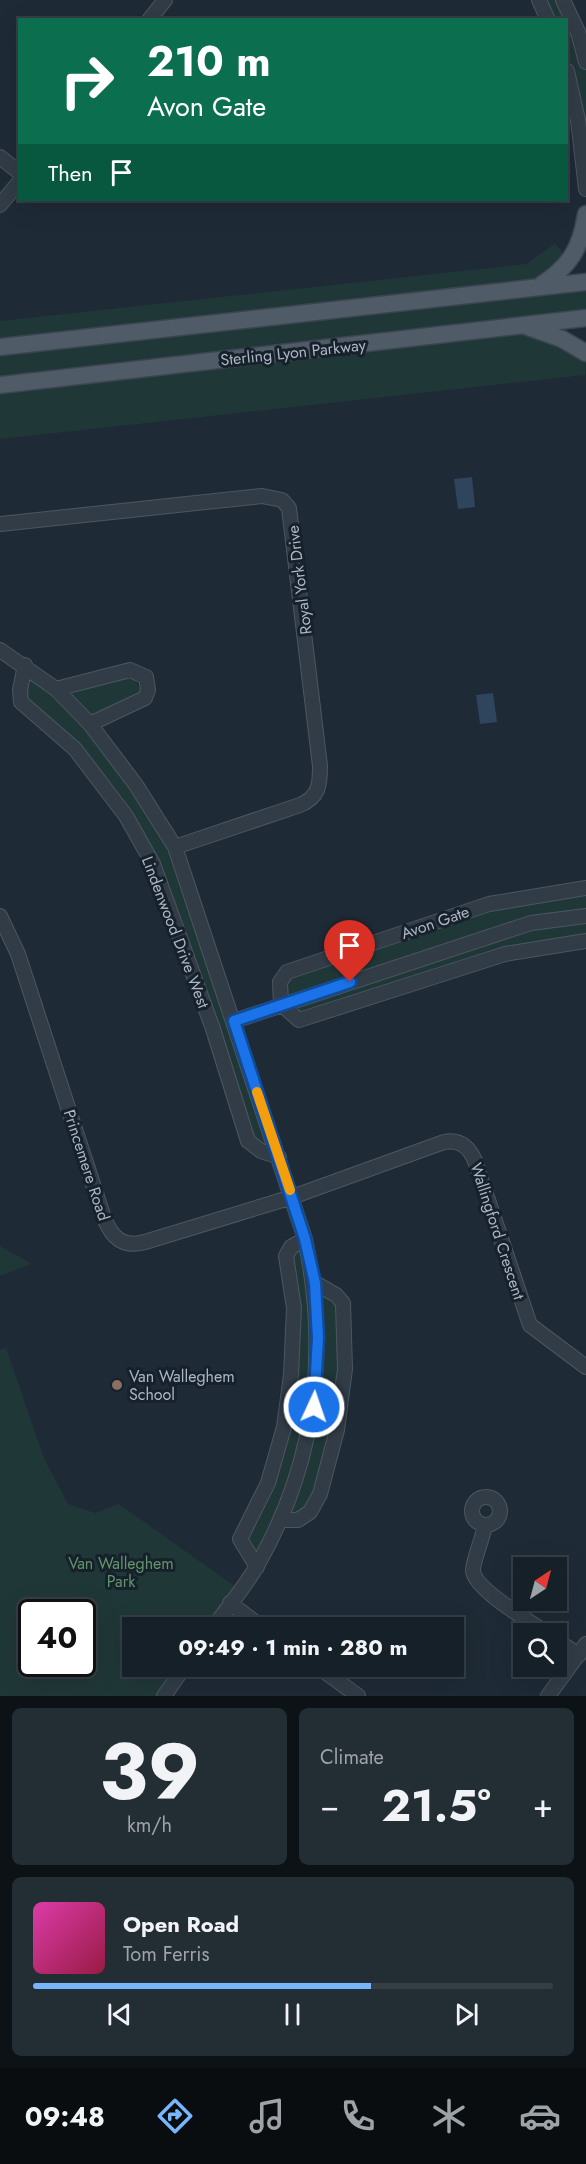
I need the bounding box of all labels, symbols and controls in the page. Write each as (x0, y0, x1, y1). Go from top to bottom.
text: 210 m (147, 31, 271, 92)
icon: right (48, 42, 126, 120)
text: Avon Gate (147, 87, 266, 126)
icon: arrive (105, 156, 138, 189)
text: Then (48, 157, 93, 189)
street label: Sterling Lyon Parkway (219, 333, 368, 372)
street label: Royal York Drive (281, 524, 318, 636)
street label: Lindenwood Drive West (136, 853, 215, 1012)
street label: Avon Gate (398, 900, 472, 945)
pin (324, 920, 375, 982)
icon: arrive (333, 929, 366, 962)
street label: Princemere Road (58, 1106, 115, 1224)
street label: Wallingford Crescent (465, 1160, 531, 1303)
place label: Van Walleghem School (129, 1365, 235, 1406)
position arrow (282, 1375, 346, 1439)
marker: Van Walleghem School (110, 1378, 124, 1392)
park label: Van Walleghem Park (68, 1552, 174, 1593)
north arrow (513, 1557, 567, 1611)
map controls (513, 1557, 567, 1677)
speed limit sign: 40 (18, 1599, 96, 1677)
button: search (513, 1623, 567, 1677)
text: 09:49 · 1 min · 280 m (179, 1631, 408, 1663)
text: 39 (99, 1716, 200, 1828)
text: Climate (320, 1743, 384, 1772)
text: 21.5° (381, 1773, 491, 1838)
text: − (320, 1782, 339, 1829)
text: + (533, 1782, 553, 1829)
text: km/h (127, 1811, 172, 1840)
text: Open Road (123, 1908, 239, 1940)
text: Tom Ferris (123, 1940, 210, 1969)
icon: previous (103, 1998, 136, 2031)
icon: pause (276, 1998, 309, 2031)
icon: next (450, 1998, 483, 2031)
icon: directions (154, 2095, 196, 2137)
icon: music (246, 2095, 288, 2137)
icon: phone (337, 2095, 379, 2137)
icon: climate (428, 2095, 470, 2137)
icon: car (519, 2095, 561, 2137)
text: 09:48 (25, 2097, 105, 2136)

